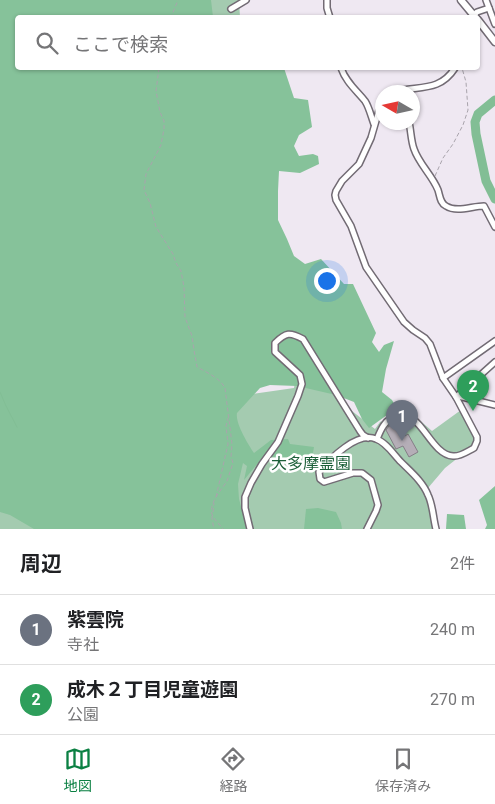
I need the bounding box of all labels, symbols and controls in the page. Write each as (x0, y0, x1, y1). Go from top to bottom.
search box (15, 15, 480, 70)
icon: search (33, 29, 61, 57)
text: ここで検索 (73, 33, 168, 56)
north arrow (375, 85, 420, 130)
your location (314, 268, 340, 294)
pin: 2 (457, 370, 489, 411)
pin: 1 (386, 400, 418, 441)
park label: 大多摩霊園 (271, 454, 351, 473)
text: 周辺 (20, 552, 62, 576)
text: 2件 (450, 554, 475, 573)
text: 紫雲院 (67, 608, 124, 631)
text: 1 (31, 620, 41, 639)
text: 240 m (430, 620, 475, 639)
text: 寺社 (67, 635, 99, 654)
text: 成木２丁目児童遊園 (67, 678, 238, 701)
text: 2 (31, 690, 41, 709)
text: 270 m (430, 690, 475, 709)
text: 公園 (67, 705, 99, 724)
tab: 地図 (64, 745, 92, 795)
tab: 経路 (219, 745, 247, 795)
tab: 保存済み (375, 745, 431, 795)

